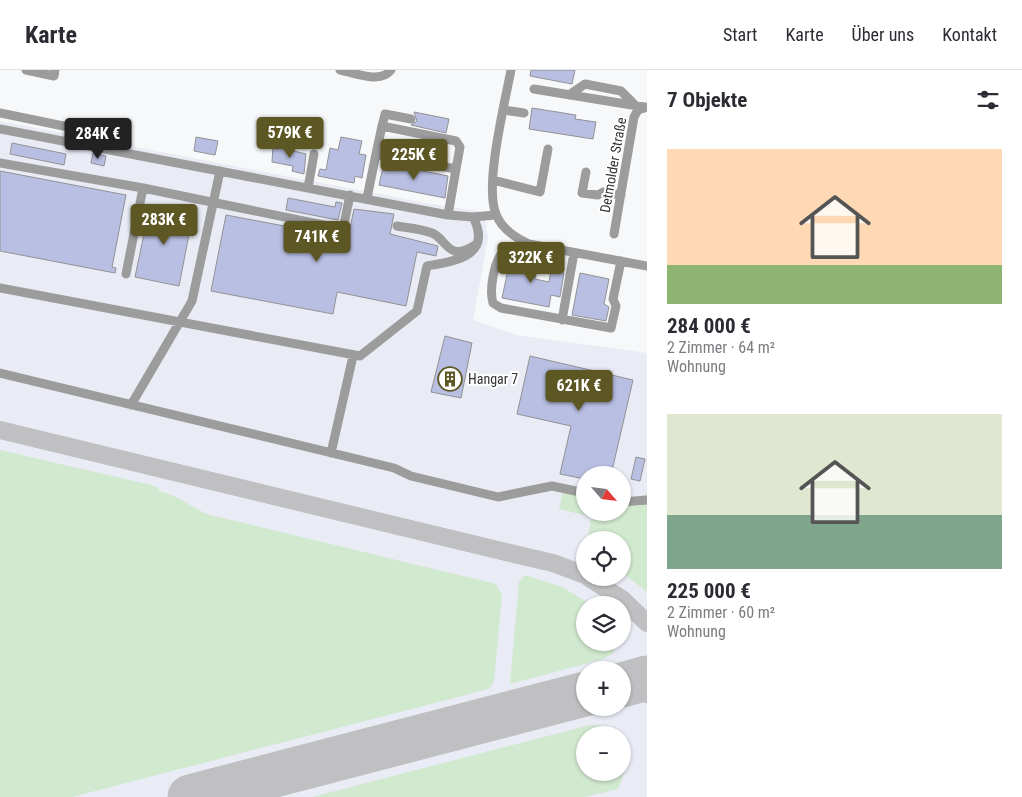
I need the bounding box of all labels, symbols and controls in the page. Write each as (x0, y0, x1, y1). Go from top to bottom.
text: Karte (25, 21, 77, 49)
text: Start (723, 24, 757, 45)
text: Karte (785, 24, 824, 45)
text: Über uns (852, 24, 914, 45)
text: Kontakt (942, 24, 997, 45)
icon: filters (974, 86, 1002, 114)
text: 7 Objekte (667, 88, 747, 112)
pin: 579K € (249, 116, 331, 159)
street label: Detmolder Straße (597, 116, 629, 214)
pin: 284K € (57, 118, 139, 160)
text: 579K € (268, 123, 312, 142)
text: 284K € (76, 124, 120, 143)
pin: 225K € (373, 138, 455, 181)
text: 225K € (392, 145, 436, 164)
icon: home (790, 182, 880, 272)
pin: 283K € (123, 204, 205, 246)
text: 283K € (142, 210, 186, 229)
pin: 741K € (276, 220, 358, 263)
text: 741K € (295, 227, 339, 246)
pin: 322K € (490, 242, 572, 284)
text: 322K € (509, 248, 553, 267)
text: 284 000 € (667, 314, 751, 338)
text: 2 Zimmer · 64 m² (667, 338, 775, 357)
text: Wohnung (667, 357, 726, 376)
building icon: Hangar 7 (437, 366, 463, 392)
pin: 621K € (538, 370, 620, 412)
place label: Hangar 7 (468, 371, 518, 387)
text: 621K € (557, 376, 601, 395)
icon: home (790, 447, 880, 537)
north arrow (576, 466, 631, 521)
map controls (576, 466, 631, 781)
button: locate (576, 531, 631, 586)
text: 225 000 € (667, 579, 751, 603)
button: layers (576, 596, 631, 651)
text: 2 Zimmer · 60 m² (667, 603, 775, 622)
text: Wohnung (667, 622, 726, 641)
button: + (576, 661, 631, 716)
button: − (576, 726, 631, 781)

